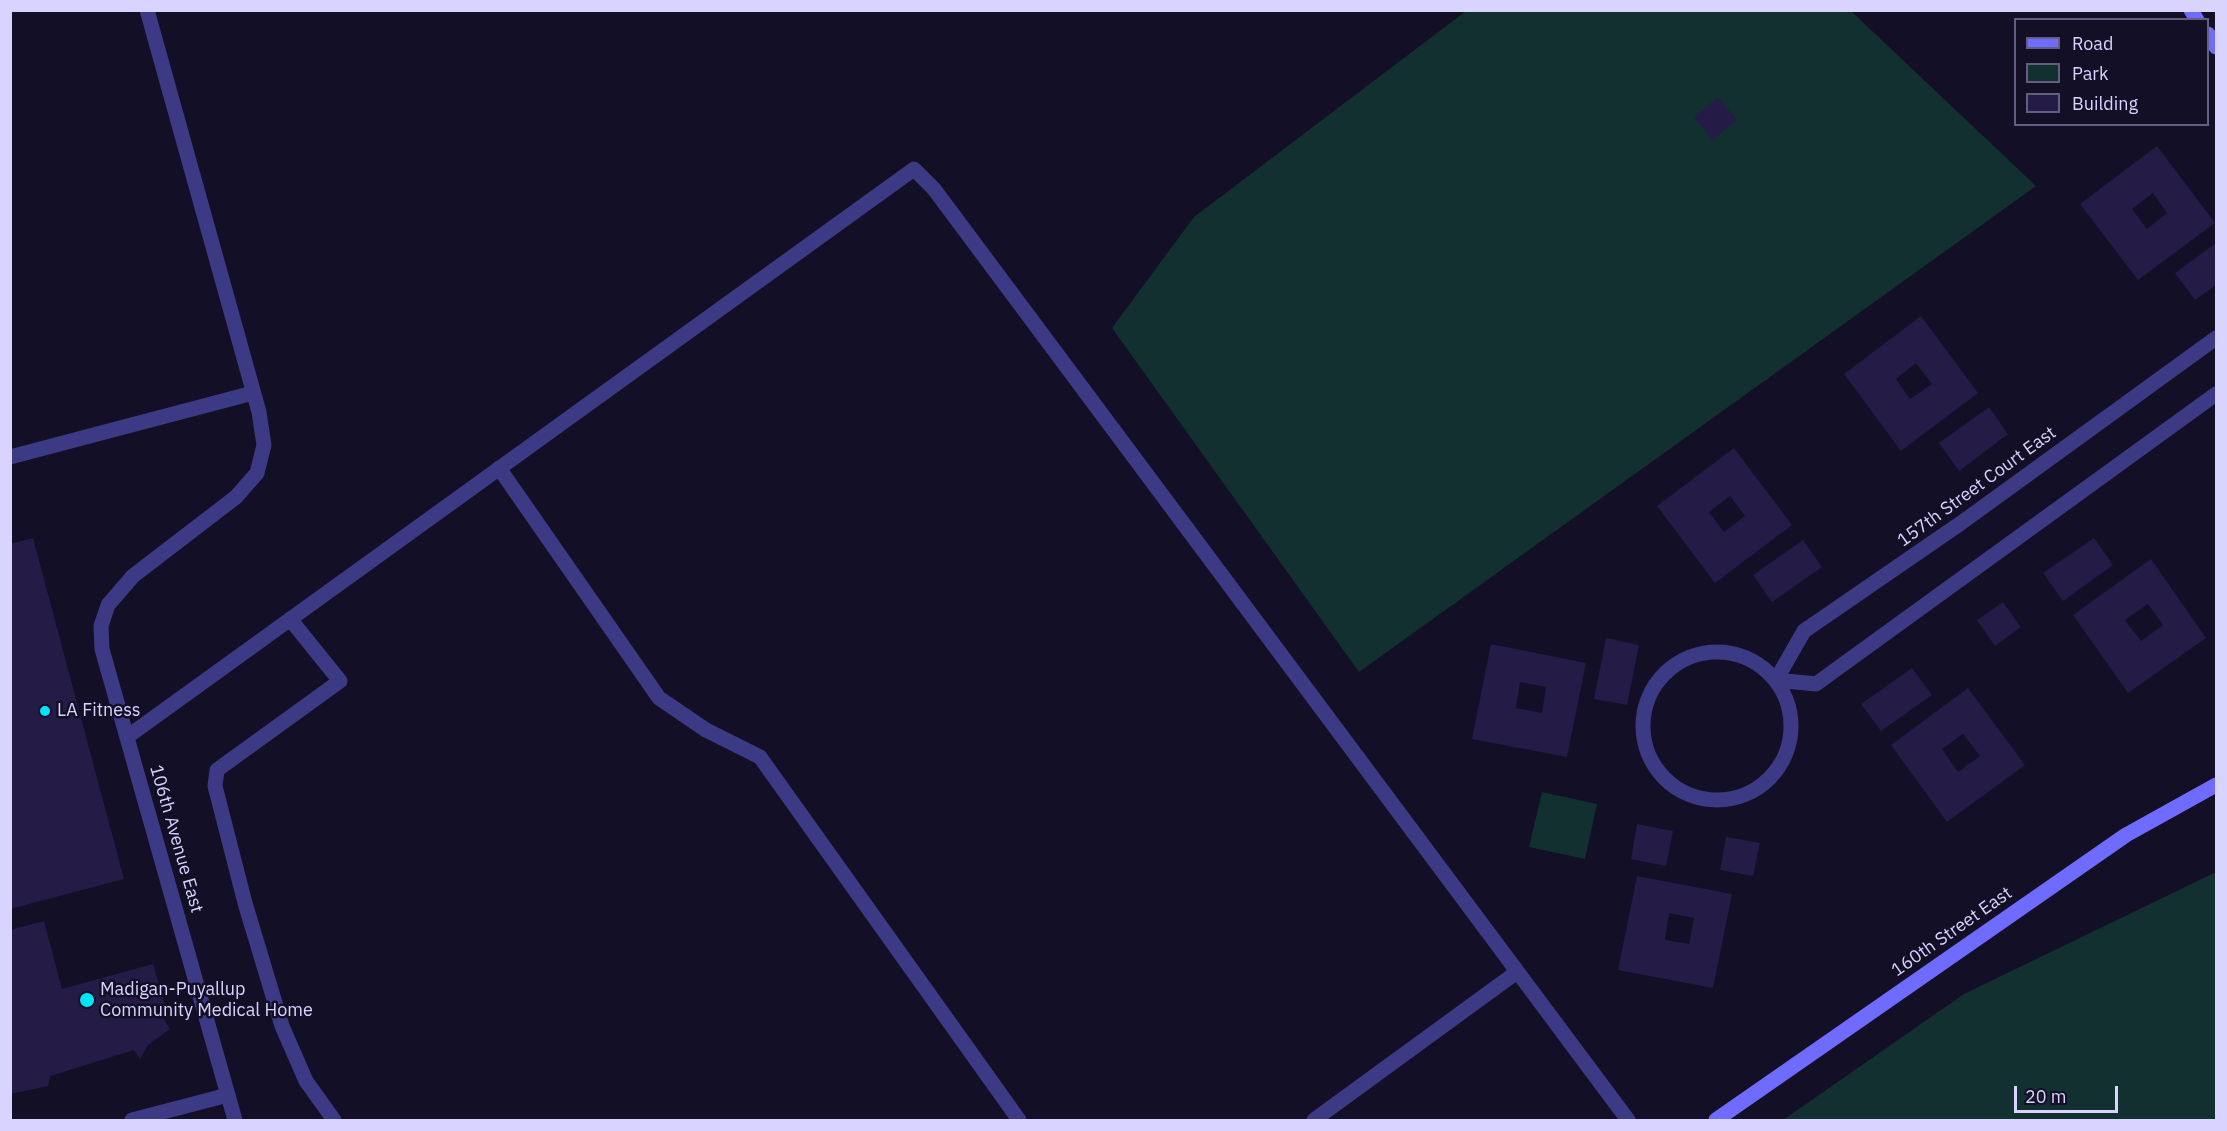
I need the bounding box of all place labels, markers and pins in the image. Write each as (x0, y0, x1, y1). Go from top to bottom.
place label: LA Fitness (57, 700, 141, 722)
marker: LA Fitness (38, 704, 52, 718)
place label: Madigan-Puyallup Community Medical Home (100, 979, 313, 1022)
marker: Madigan-Puyallup Community Medical Home (78, 991, 96, 1009)

